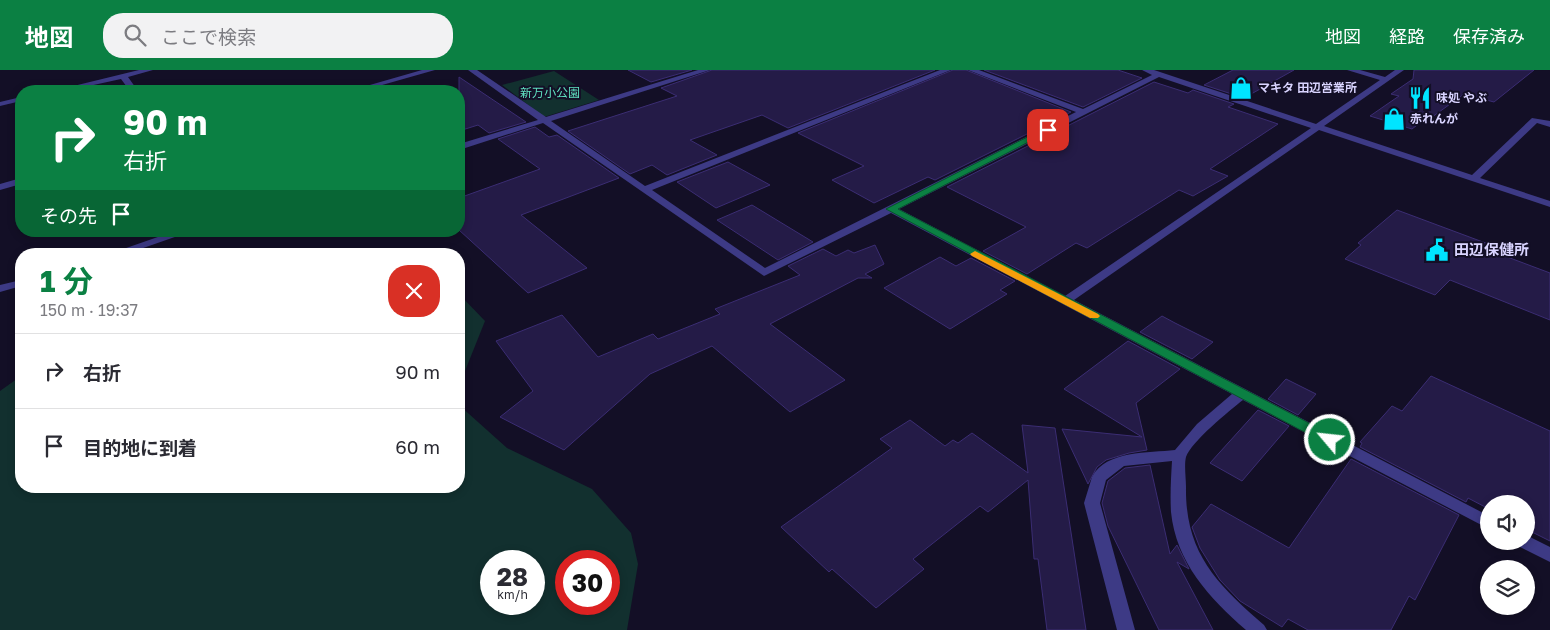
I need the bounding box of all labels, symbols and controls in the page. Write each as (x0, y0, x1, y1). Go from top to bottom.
search box (103, 13, 453, 58)
icon: search (121, 21, 149, 49)
text: 地図 (25, 22, 73, 51)
text: ここで検索 (161, 25, 256, 48)
text: 地図 (1325, 25, 1361, 47)
text: 経路 (1389, 25, 1425, 47)
text: 保存済み (1453, 25, 1525, 47)
shop icon: マキタ 田辺営業所 (1228, 75, 1254, 101)
place label: マキタ 田辺営業所 (1258, 80, 1357, 95)
park label: 新万小公園 (520, 85, 580, 100)
restaurant icon: 味処 やぶ (1407, 85, 1433, 111)
place label: 味処 やぶ (1436, 90, 1487, 105)
text: 90 m (123, 101, 207, 143)
icon: right (40, 105, 105, 170)
shop icon: 赤れんが (1381, 106, 1407, 132)
pin (1027, 109, 1069, 151)
place label: 赤れんが (1410, 111, 1458, 126)
icon: arrive (1034, 116, 1062, 144)
text: 右折 (123, 147, 167, 174)
icon: arrive (107, 200, 135, 228)
text: その先 (40, 204, 97, 227)
public building icon: 田辺保健所 (1424, 237, 1450, 263)
place label: 田辺保健所 (1454, 240, 1529, 258)
text: 1 分 (40, 263, 93, 299)
button: close (388, 265, 440, 317)
text: 150 m · 19:37 (40, 300, 138, 320)
icon: right (40, 357, 68, 385)
text: 90 m (395, 360, 440, 383)
text: 右折 (83, 361, 121, 384)
position arrow (1303, 413, 1355, 465)
icon: arrive (40, 432, 68, 460)
text: 60 m (395, 435, 440, 458)
text: 目的地に到着 (83, 436, 197, 459)
map controls (1480, 495, 1535, 615)
button: sound (1480, 495, 1535, 550)
speed limit sign: 30 (555, 550, 620, 615)
button: layers (1480, 560, 1535, 615)
text: 28 (497, 561, 528, 592)
text: km/h (497, 587, 528, 602)

